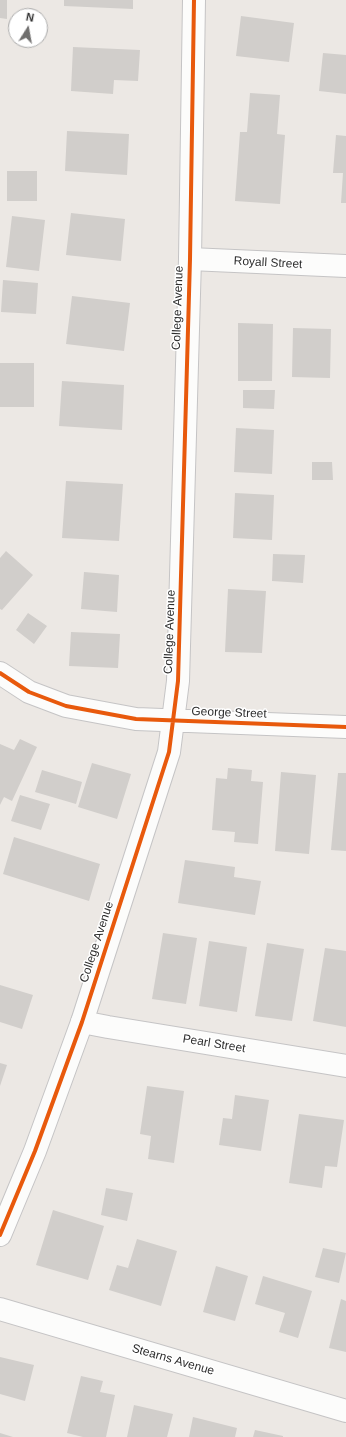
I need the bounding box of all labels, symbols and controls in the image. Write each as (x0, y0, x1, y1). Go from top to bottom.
north arrow (8, 8, 48, 48)
text: N (25, 11, 35, 24)
street label: Royall Street (233, 254, 303, 272)
street label: College Avenue (169, 266, 187, 350)
street label: College Avenue (161, 590, 179, 674)
street label: George Street (191, 704, 267, 722)
street label: College Avenue (77, 900, 117, 984)
street label: Pearl Street (182, 1032, 246, 1056)
street label: Stearns Avenue (130, 1341, 216, 1379)

